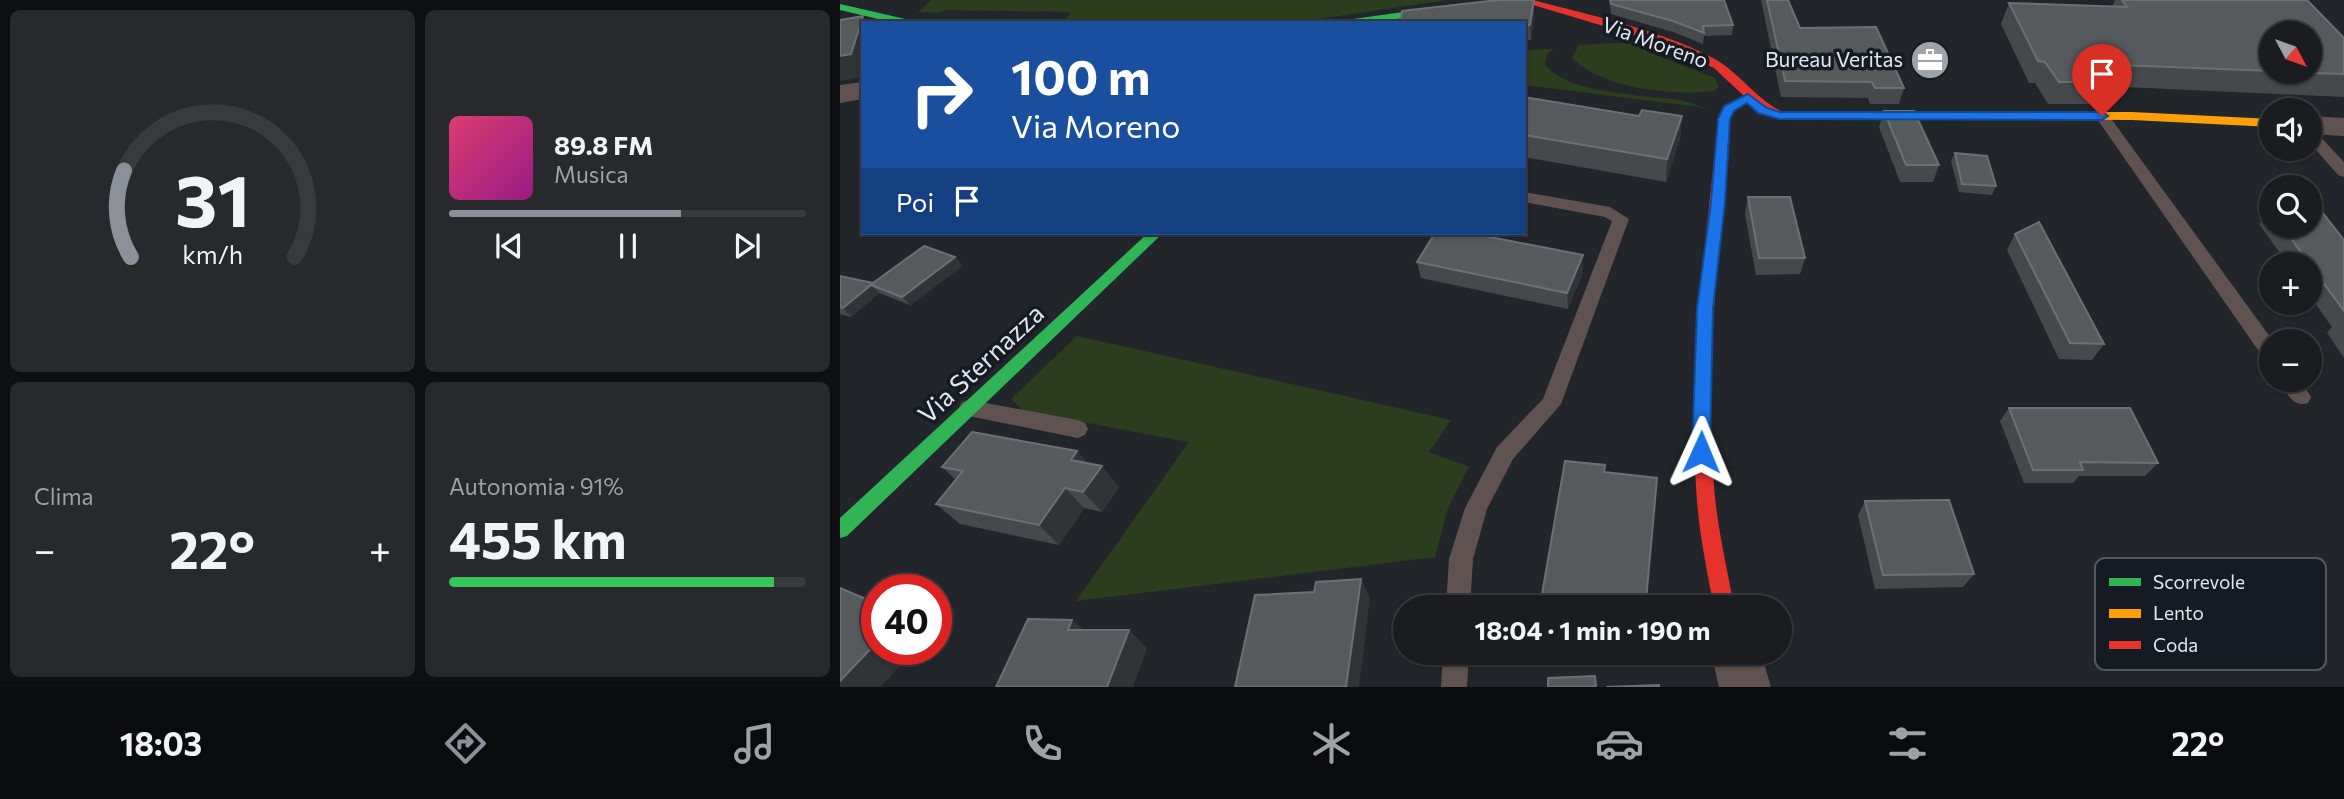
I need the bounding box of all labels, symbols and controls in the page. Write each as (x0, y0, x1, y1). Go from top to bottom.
street label: Via Moreno (1599, 11, 1712, 72)
north arrow (2259, 21, 2322, 84)
map controls (2259, 21, 2322, 392)
office icon: Bureau Veritas (1909, 39, 1951, 81)
pin (2072, 44, 2132, 116)
text: 100 m (1011, 45, 1150, 105)
place label: Bureau Veritas (1765, 46, 1903, 71)
icon: right (896, 49, 987, 140)
icon: arrive (2083, 55, 2121, 93)
button: sound (2259, 98, 2322, 161)
text: Via Moreno (1011, 105, 1180, 145)
text: 89.8 FM (554, 129, 653, 160)
text: 31 (175, 153, 250, 242)
text: Musica (554, 160, 629, 188)
button: search (2259, 175, 2322, 238)
icon: arrive (948, 182, 986, 220)
text: Poi (896, 186, 934, 217)
icon: previous (490, 227, 528, 265)
icon: pause (609, 227, 647, 265)
icon: next (728, 227, 766, 265)
text: km/h (182, 239, 243, 269)
button: + (2259, 252, 2322, 315)
street label: Via Sternazza (911, 297, 1049, 429)
button: − (2259, 329, 2322, 392)
position arrow (1664, 415, 1738, 489)
text: Autonomia · 91% (449, 472, 624, 500)
text: Clima (34, 482, 94, 510)
text: 455 km (449, 506, 627, 570)
text: 22° (169, 516, 255, 580)
text: − (34, 525, 56, 572)
text: + (369, 525, 391, 572)
legend (2095, 558, 2326, 670)
text: Scorrevole (2153, 570, 2245, 593)
speed limit sign: 40 (861, 574, 952, 665)
text: Lento (2153, 601, 2204, 624)
text: 18:04 · 1 min · 190 m (1474, 614, 1711, 645)
text: Coda (2153, 633, 2198, 656)
icon: directions (441, 719, 490, 768)
icon: music (730, 719, 779, 768)
icon: phone (1018, 719, 1067, 768)
icon: climate (1307, 719, 1356, 768)
icon: car (1595, 719, 1644, 768)
icon: filters (1883, 719, 1932, 768)
text: 18:03 (120, 723, 202, 763)
text: 22° (2172, 723, 2224, 763)

